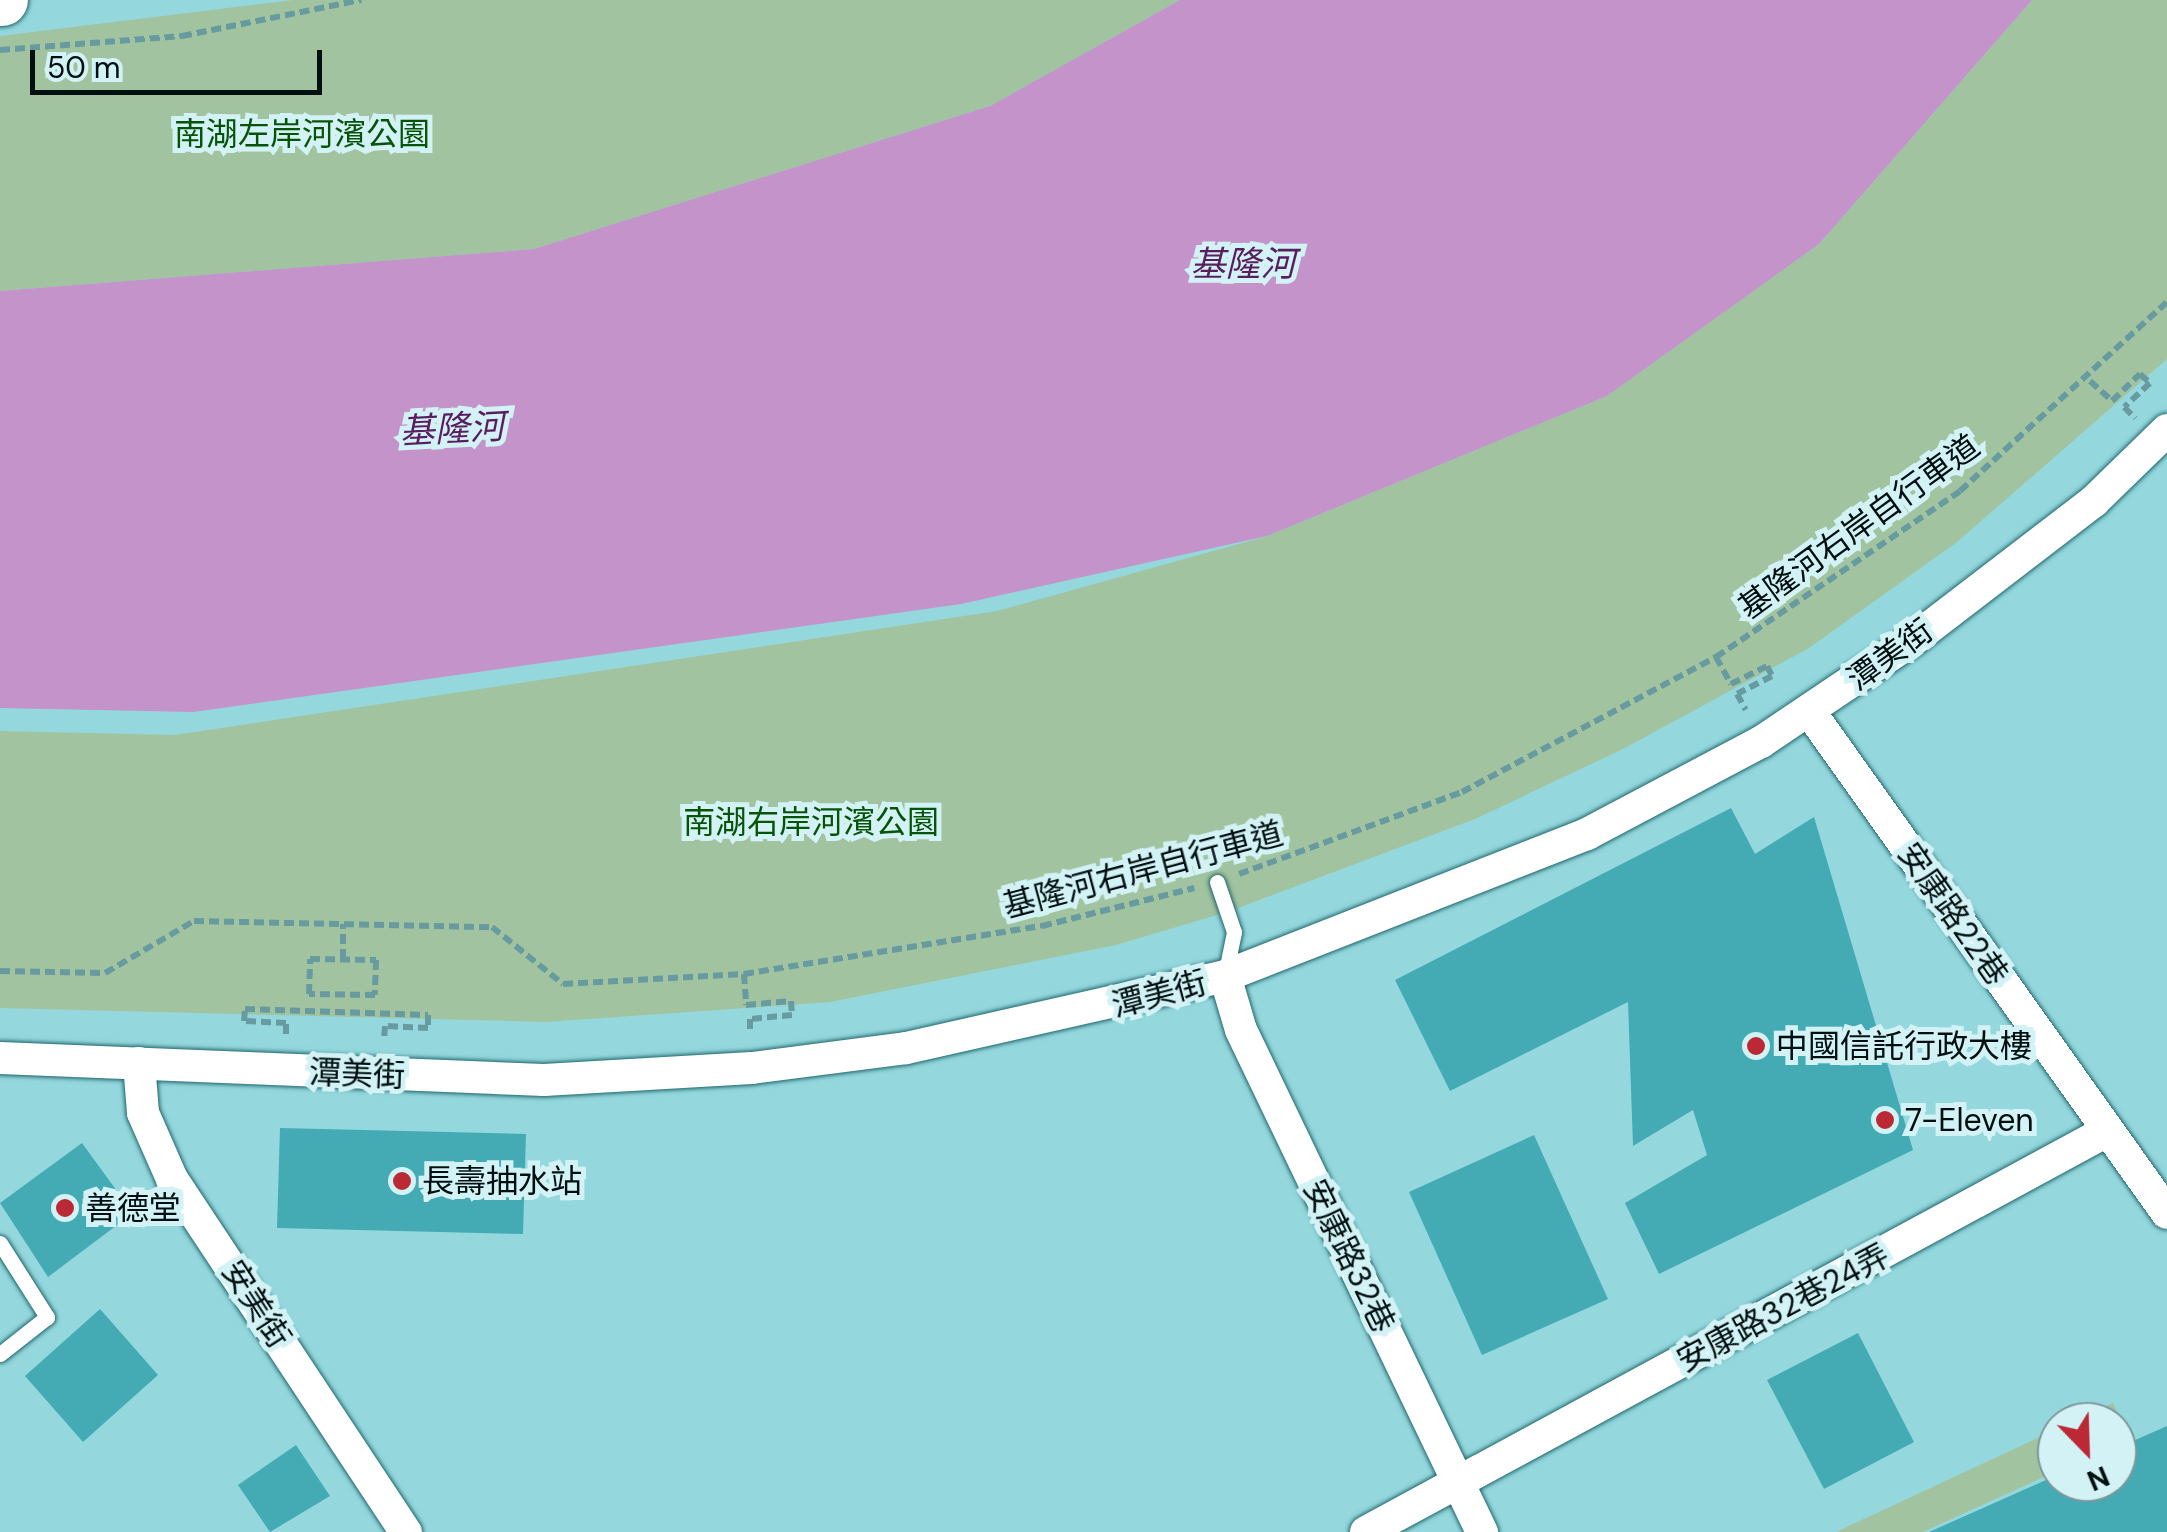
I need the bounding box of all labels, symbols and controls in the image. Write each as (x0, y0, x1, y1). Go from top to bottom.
scale bar (35, 30, 328, 92)
text: 50 m (47, 48, 121, 87)
park label: 南湖左岸河濱公園 (174, 115, 430, 153)
water label: 基隆河 (1191, 243, 1295, 285)
water label: 基隆河 (398, 405, 506, 453)
street label: 基隆河右岸自行車道 (1731, 427, 1987, 627)
street label: 潭美街 (1840, 611, 1940, 699)
park label: 南湖右岸河濱公園 (683, 803, 939, 841)
street label: 基隆河右岸自行車道 (999, 814, 1287, 926)
street label: 安康路22巷 (1890, 835, 2016, 993)
street label: 潭美街 (1108, 963, 1210, 1025)
place label: 中國信託行政大樓 (1776, 1027, 2032, 1065)
marker: 中國信託行政大樓 (1745, 1035, 1767, 1057)
street label: 潭美街 (308, 1053, 406, 1095)
place label: 7-Eleven (1905, 1101, 2034, 1139)
marker: 7-Eleven (1874, 1109, 1896, 1131)
place label: 長壽抽水站 (422, 1162, 582, 1200)
marker: 長壽抽水站 (391, 1170, 413, 1192)
street label: 安康路32巷 (1296, 1173, 1402, 1339)
place label: 善德堂 (85, 1189, 181, 1227)
marker: 善德堂 (54, 1197, 76, 1219)
street label: 安康路32巷24弄 (1670, 1236, 1896, 1380)
street label: 安美街 (214, 1253, 298, 1355)
north arrow (2037, 1402, 2137, 1502)
text: N (2082, 1457, 2115, 1499)

